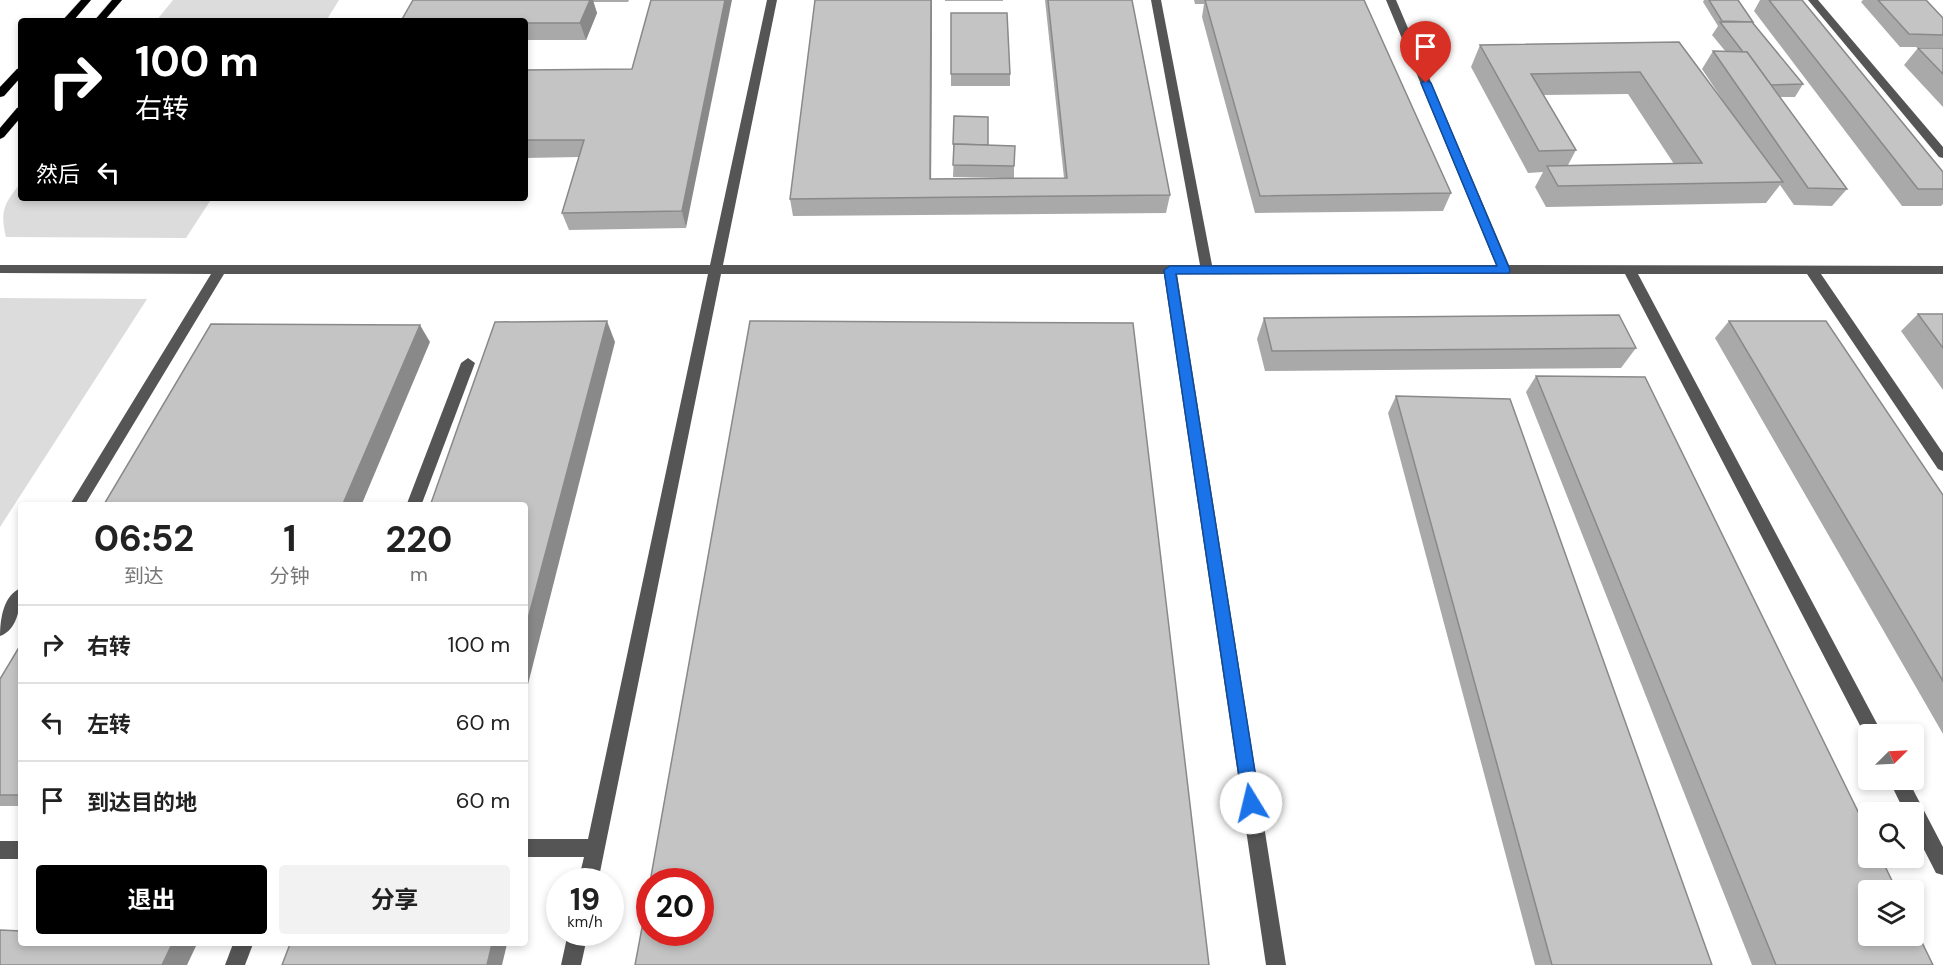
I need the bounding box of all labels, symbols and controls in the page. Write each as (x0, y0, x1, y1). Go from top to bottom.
pin (1400, 21, 1451, 83)
icon: arrive (1409, 30, 1442, 63)
text: 100 m (135, 34, 259, 89)
icon: right (36, 42, 114, 120)
text: 右转 (135, 91, 189, 126)
icon: left (92, 156, 125, 189)
text: 然后 (36, 160, 80, 189)
text: 06:52 (94, 515, 194, 562)
text: 1 (283, 515, 296, 562)
text: 220 (385, 516, 452, 563)
text: m (410, 561, 428, 587)
text: 到达 (124, 563, 164, 589)
text: 分钟 (270, 563, 310, 589)
icon: right (36, 628, 69, 661)
text: 100 m (448, 630, 510, 659)
text: 右转 (87, 632, 131, 661)
icon: left (36, 706, 69, 739)
text: 60 m (456, 708, 510, 737)
text: 左转 (87, 710, 131, 739)
north arrow (1858, 724, 1924, 790)
map controls (1858, 724, 1924, 946)
position arrow (1219, 771, 1283, 835)
icon: arrive (36, 784, 69, 817)
text: 60 m (456, 786, 510, 815)
text: 到达目的地 (87, 788, 197, 817)
button: search (1858, 802, 1924, 868)
button: 退出 (36, 865, 267, 934)
button: 分享 (279, 865, 510, 934)
speed limit sign: 20 (636, 868, 714, 946)
text: 19 (570, 880, 600, 919)
button: layers (1858, 880, 1924, 946)
text: km/h (567, 912, 603, 932)

